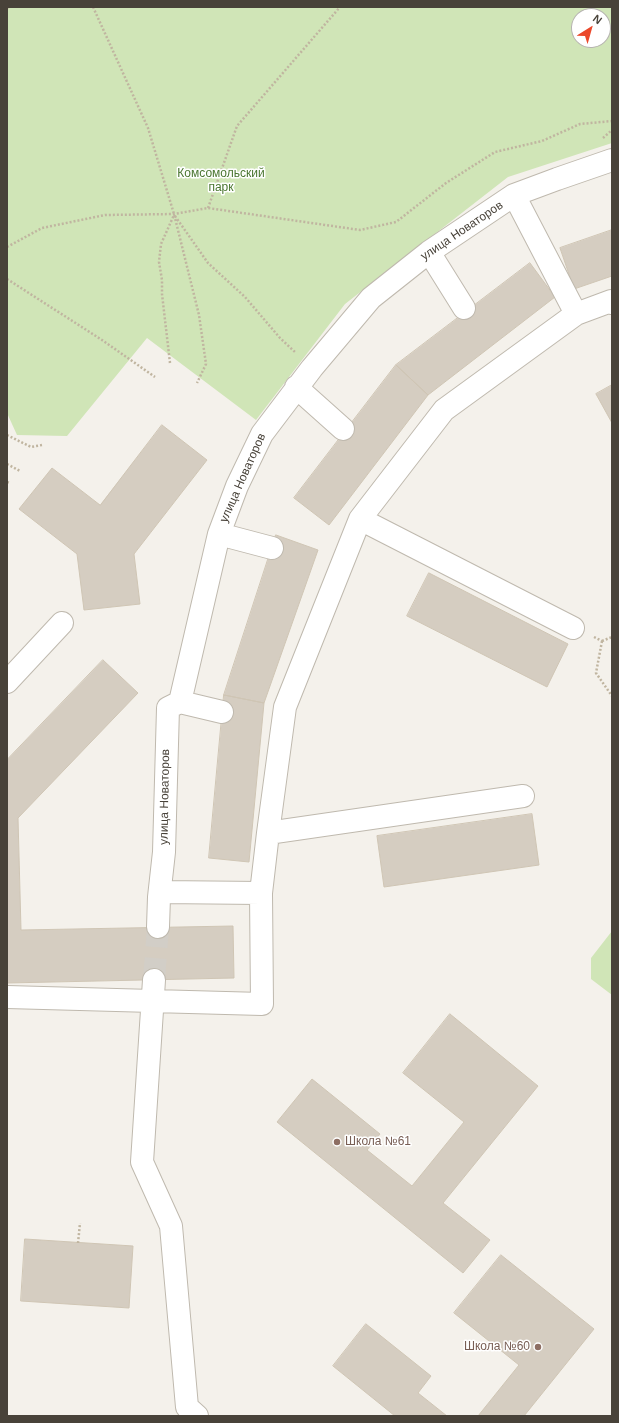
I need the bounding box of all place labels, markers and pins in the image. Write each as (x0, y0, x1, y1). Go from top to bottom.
place label: Школа №61 (345, 1135, 411, 1149)
marker: Школа №61 (332, 1137, 342, 1147)
place label: Школа №60 (464, 1340, 530, 1354)
marker: Школа №60 (533, 1342, 543, 1352)

